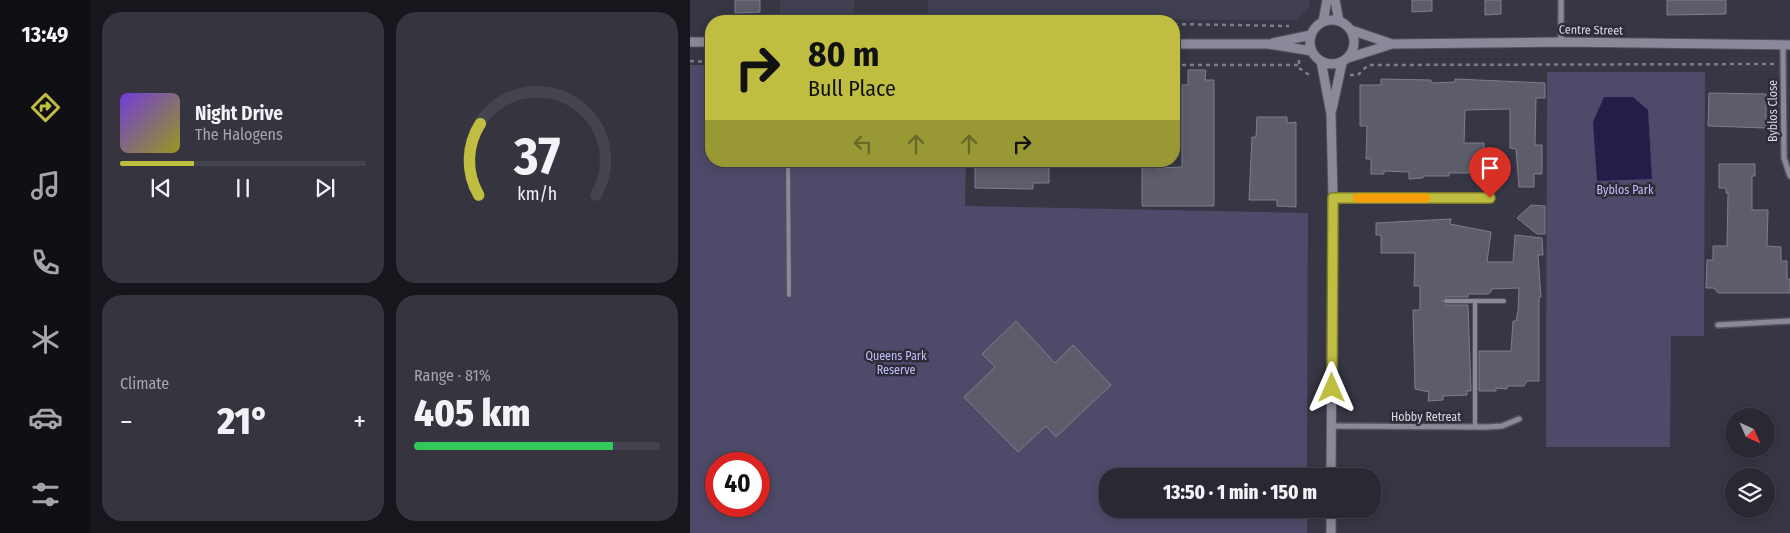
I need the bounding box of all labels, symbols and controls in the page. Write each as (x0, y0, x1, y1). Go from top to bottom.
text: 13:49 (22, 21, 68, 48)
street label: Centre Street (1559, 22, 1623, 38)
text: 80 m (808, 33, 880, 75)
icon: right (725, 35, 790, 100)
text: Bull Place (808, 75, 896, 102)
street label: Byblos Close (1766, 80, 1780, 142)
icon: directions (28, 90, 63, 125)
text: Night Drive (195, 102, 283, 125)
text: The Halogens (195, 125, 283, 144)
text: 37 (513, 125, 560, 188)
icon: left (849, 130, 877, 158)
icon: ahead (902, 130, 930, 158)
icon: ahead (955, 130, 983, 158)
icon: right (1008, 130, 1036, 158)
pin (1469, 147, 1511, 198)
icon: arrive (1476, 154, 1504, 182)
icon: music (28, 168, 63, 203)
icon: previous (147, 174, 175, 202)
icon: pause (229, 174, 257, 202)
icon: next (311, 174, 339, 202)
text: km/h (517, 183, 557, 205)
park label: Byblos Park (1597, 183, 1654, 197)
icon: phone (28, 245, 63, 280)
icon: climate (28, 322, 63, 357)
park label: Queens Park Reserve (865, 349, 927, 377)
position arrow (1305, 361, 1357, 413)
text: Range · 81% (414, 366, 491, 385)
text: Climate (120, 374, 169, 393)
text: 405 km (414, 390, 530, 436)
text: 21° (217, 398, 269, 444)
icon: car (28, 400, 63, 435)
text: − (120, 405, 133, 438)
text: + (353, 405, 366, 438)
north arrow (1725, 408, 1775, 458)
map controls (1725, 408, 1775, 518)
street label: Hobby Retreat (1391, 410, 1461, 424)
speed limit sign: 40 (705, 452, 770, 517)
button: layers (1725, 468, 1775, 518)
icon: filters (28, 477, 63, 512)
text: 13:50 · 1 min · 150 m (1163, 481, 1317, 504)

